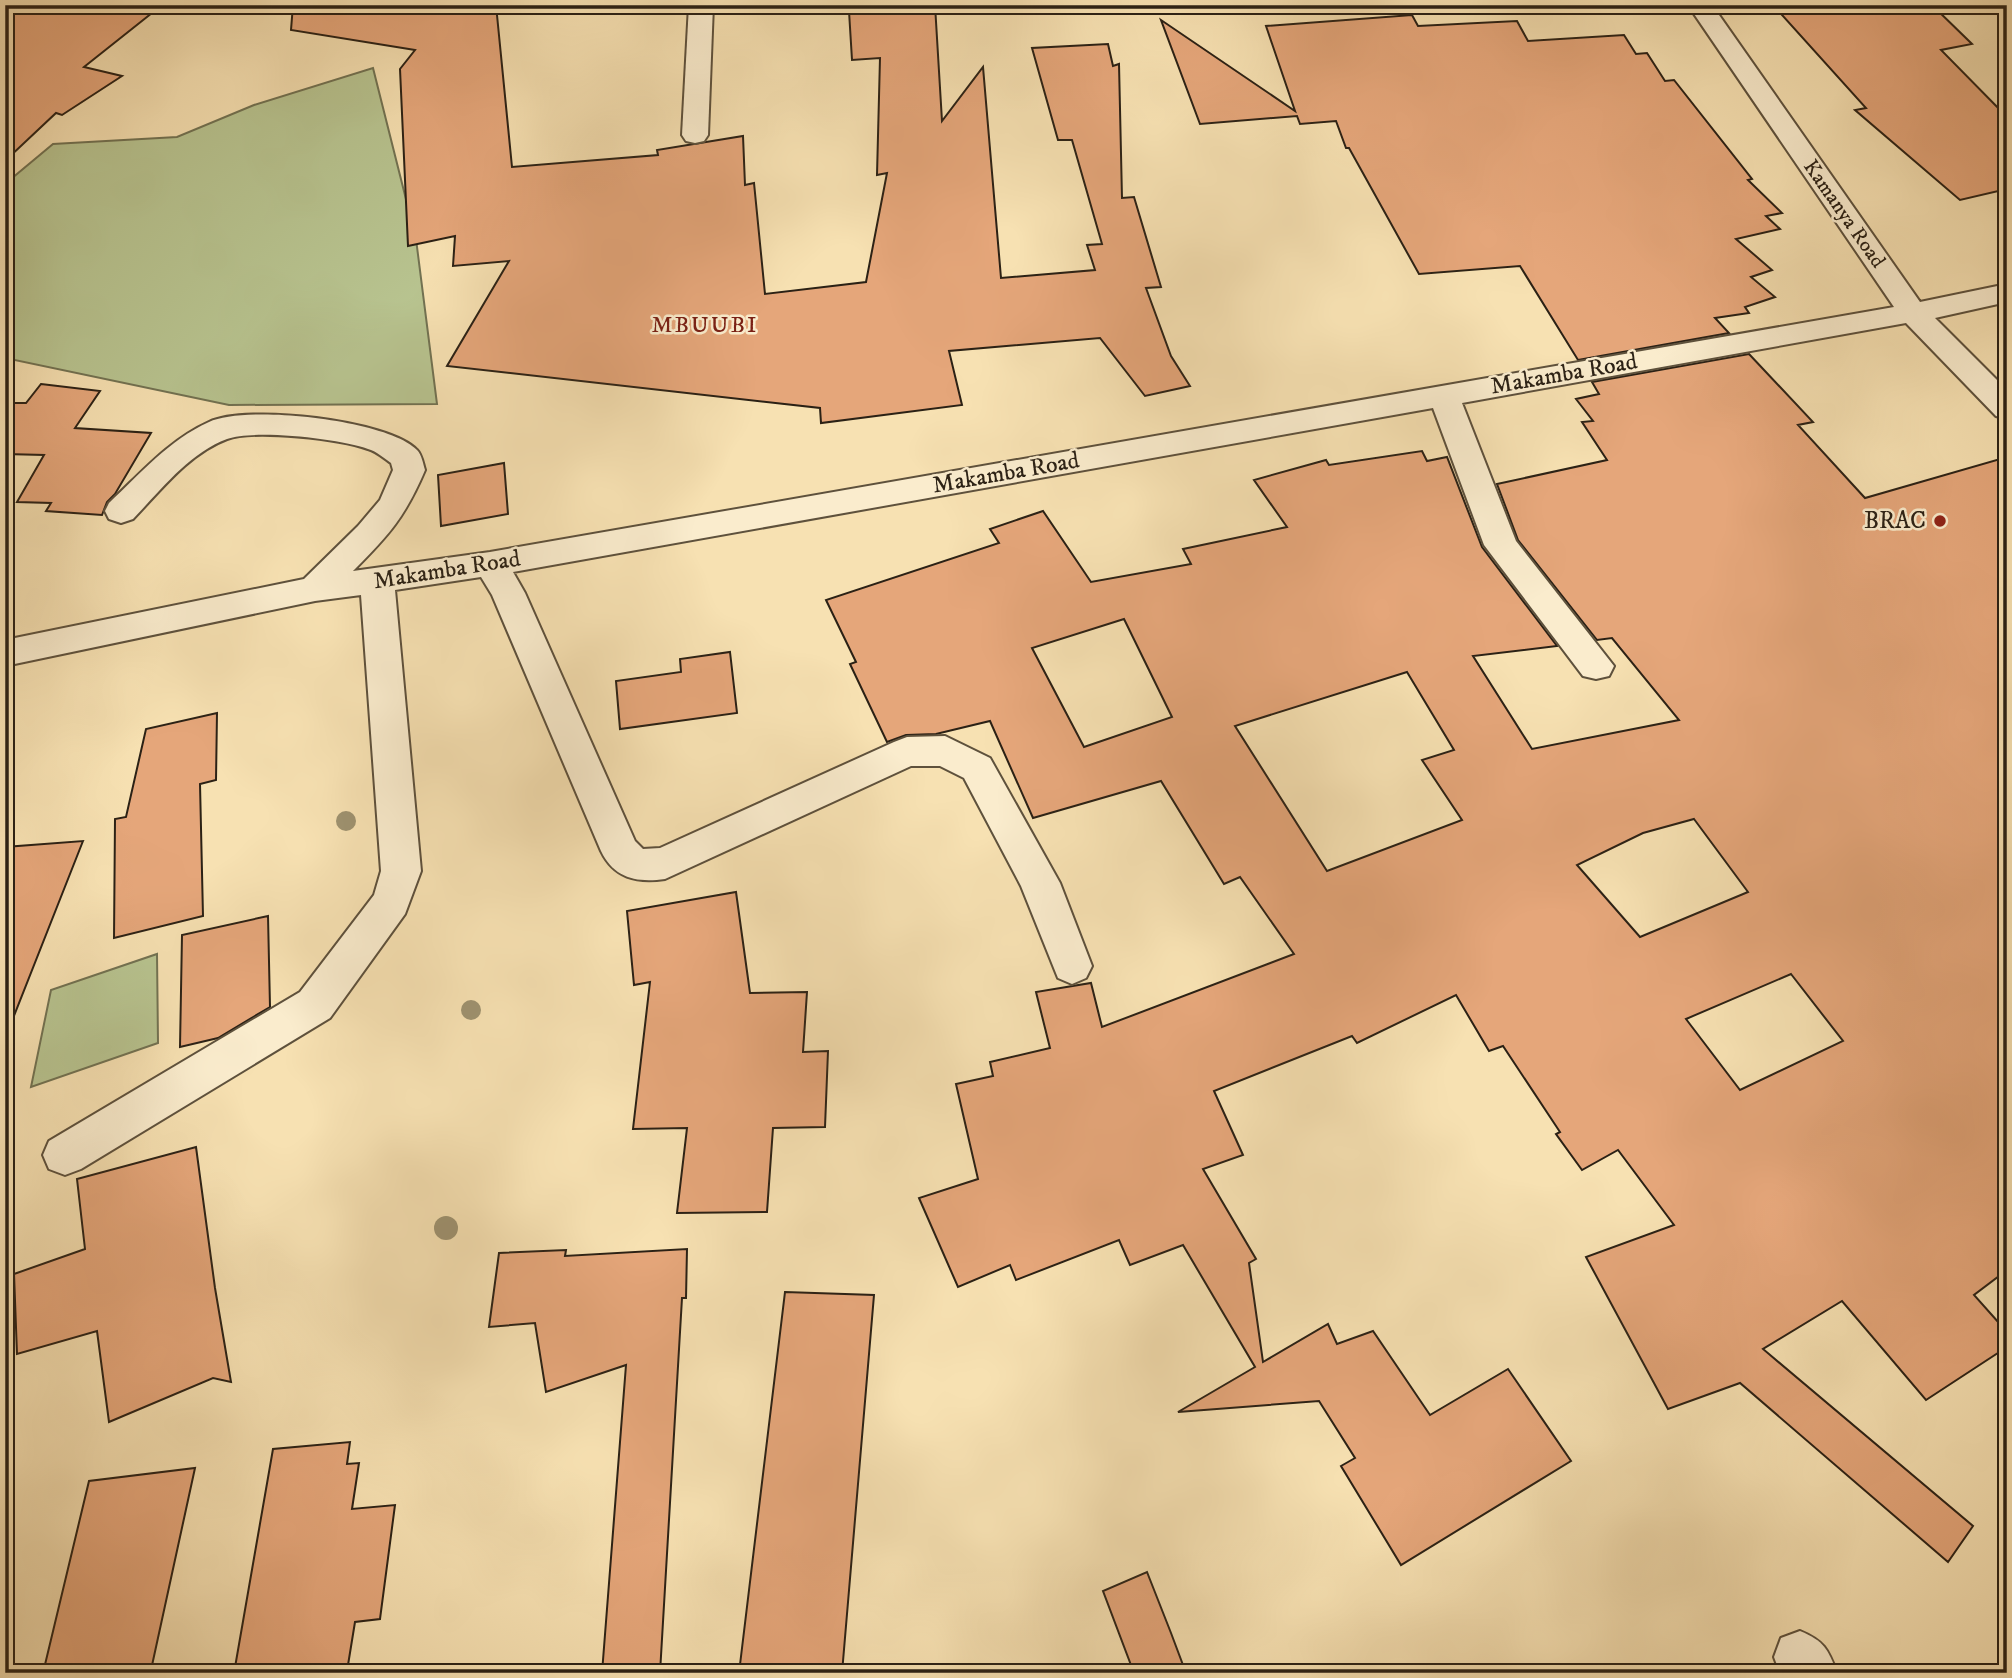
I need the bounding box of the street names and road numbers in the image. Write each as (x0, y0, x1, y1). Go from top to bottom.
street label: Kamanya Road (1797, 155, 1891, 274)
street label: Makamba Road (1488, 346, 1640, 402)
street label: Makamba Road (930, 445, 1082, 501)
street label: Makamba Road (371, 544, 523, 596)

